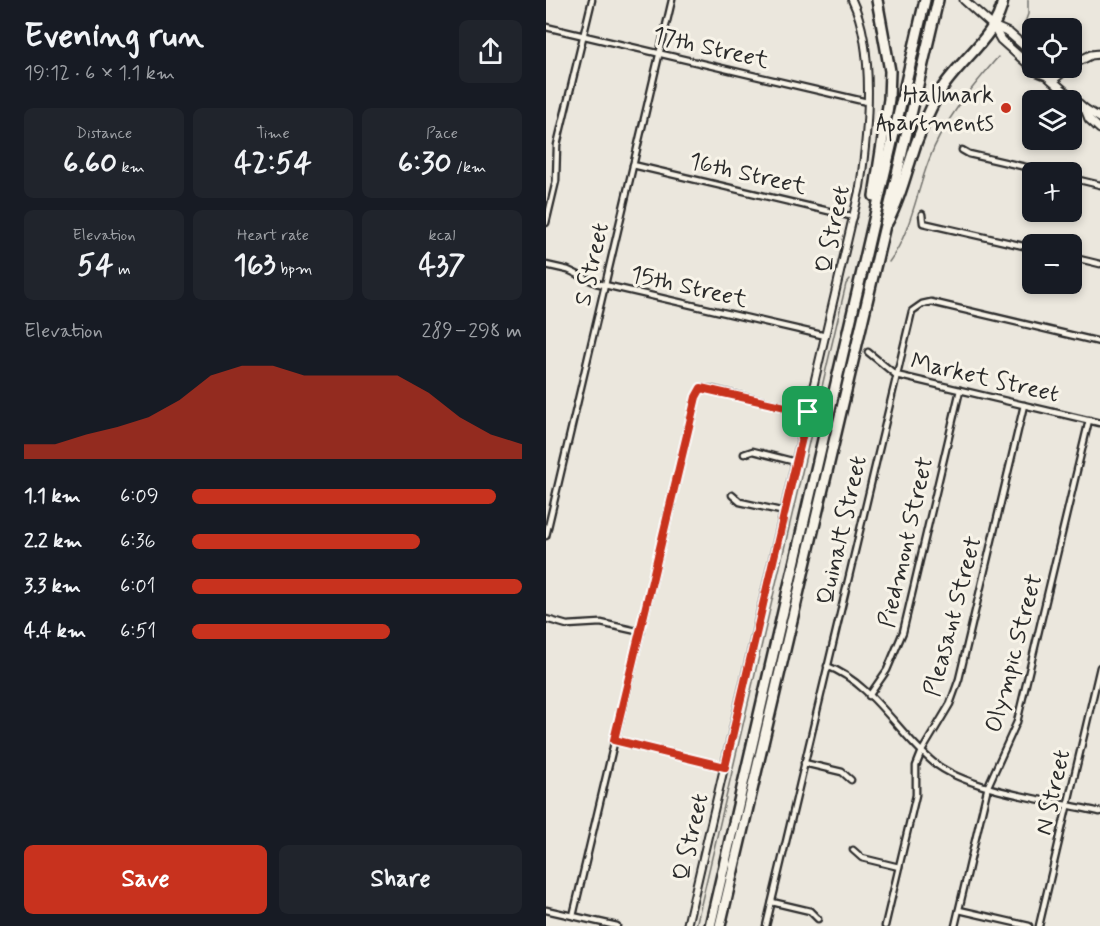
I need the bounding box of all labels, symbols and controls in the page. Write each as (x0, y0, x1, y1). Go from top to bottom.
text: Evening run (24, 15, 204, 59)
map controls (1022, 18, 1082, 294)
button: locate (1022, 18, 1082, 78)
button: share (459, 20, 522, 83)
street label: 17th Street (650, 20, 772, 77)
text: 19:12 · 6 × 1.1 km (24, 60, 175, 87)
place label: Hallmark Apartments (876, 80, 994, 142)
button: layers (1022, 90, 1082, 150)
marker: Hallmark Apartments (999, 101, 1013, 115)
text: Distance (76, 123, 132, 144)
text: Time (256, 123, 290, 144)
text: Pace (426, 123, 458, 144)
text: 6.60 (63, 144, 117, 183)
text: 42:54 (234, 144, 312, 183)
text: 6:30 (398, 144, 452, 183)
street label: 16th Street (686, 146, 809, 203)
text: km (117, 157, 145, 178)
text: /km (452, 157, 486, 178)
button: + (1022, 162, 1082, 222)
street label: Q Street (809, 183, 858, 276)
street label: S Street (568, 220, 617, 309)
text: Elevation (73, 225, 136, 246)
text: Heart rate (237, 225, 309, 246)
text: kcal (429, 225, 455, 246)
button: − (1022, 234, 1082, 294)
text: 54 (77, 246, 114, 285)
text: 163 (234, 246, 276, 285)
text: 437 (419, 246, 465, 285)
text: m (114, 259, 131, 280)
text: bpm (276, 259, 312, 280)
street label: 15th Street (627, 259, 750, 316)
text: Elevation (24, 318, 103, 345)
text: 289–298 m (421, 318, 522, 345)
street label: Market Street (907, 346, 1062, 411)
pin (782, 386, 833, 437)
icon: arrive (791, 395, 824, 428)
street label: Quinalt Street (810, 453, 875, 608)
street label: Piedmont Street (872, 454, 941, 631)
text: 1.1 km (24, 483, 81, 510)
text: 6:09 (120, 483, 159, 510)
text: 2.2 km (24, 528, 82, 555)
text: 6:36 (120, 528, 156, 555)
street label: Pleasant Street (917, 533, 990, 700)
street label: Olympic Street (978, 571, 1051, 736)
text: 3.3 km (24, 573, 81, 600)
text: 6:01 (120, 573, 155, 600)
text: 4.4 km (24, 618, 86, 645)
text: 6:51 (120, 618, 156, 645)
street label: N Street (1029, 746, 1078, 838)
street label: Q Street (666, 791, 717, 884)
button: Save (24, 845, 267, 914)
button: Share (279, 845, 522, 914)

